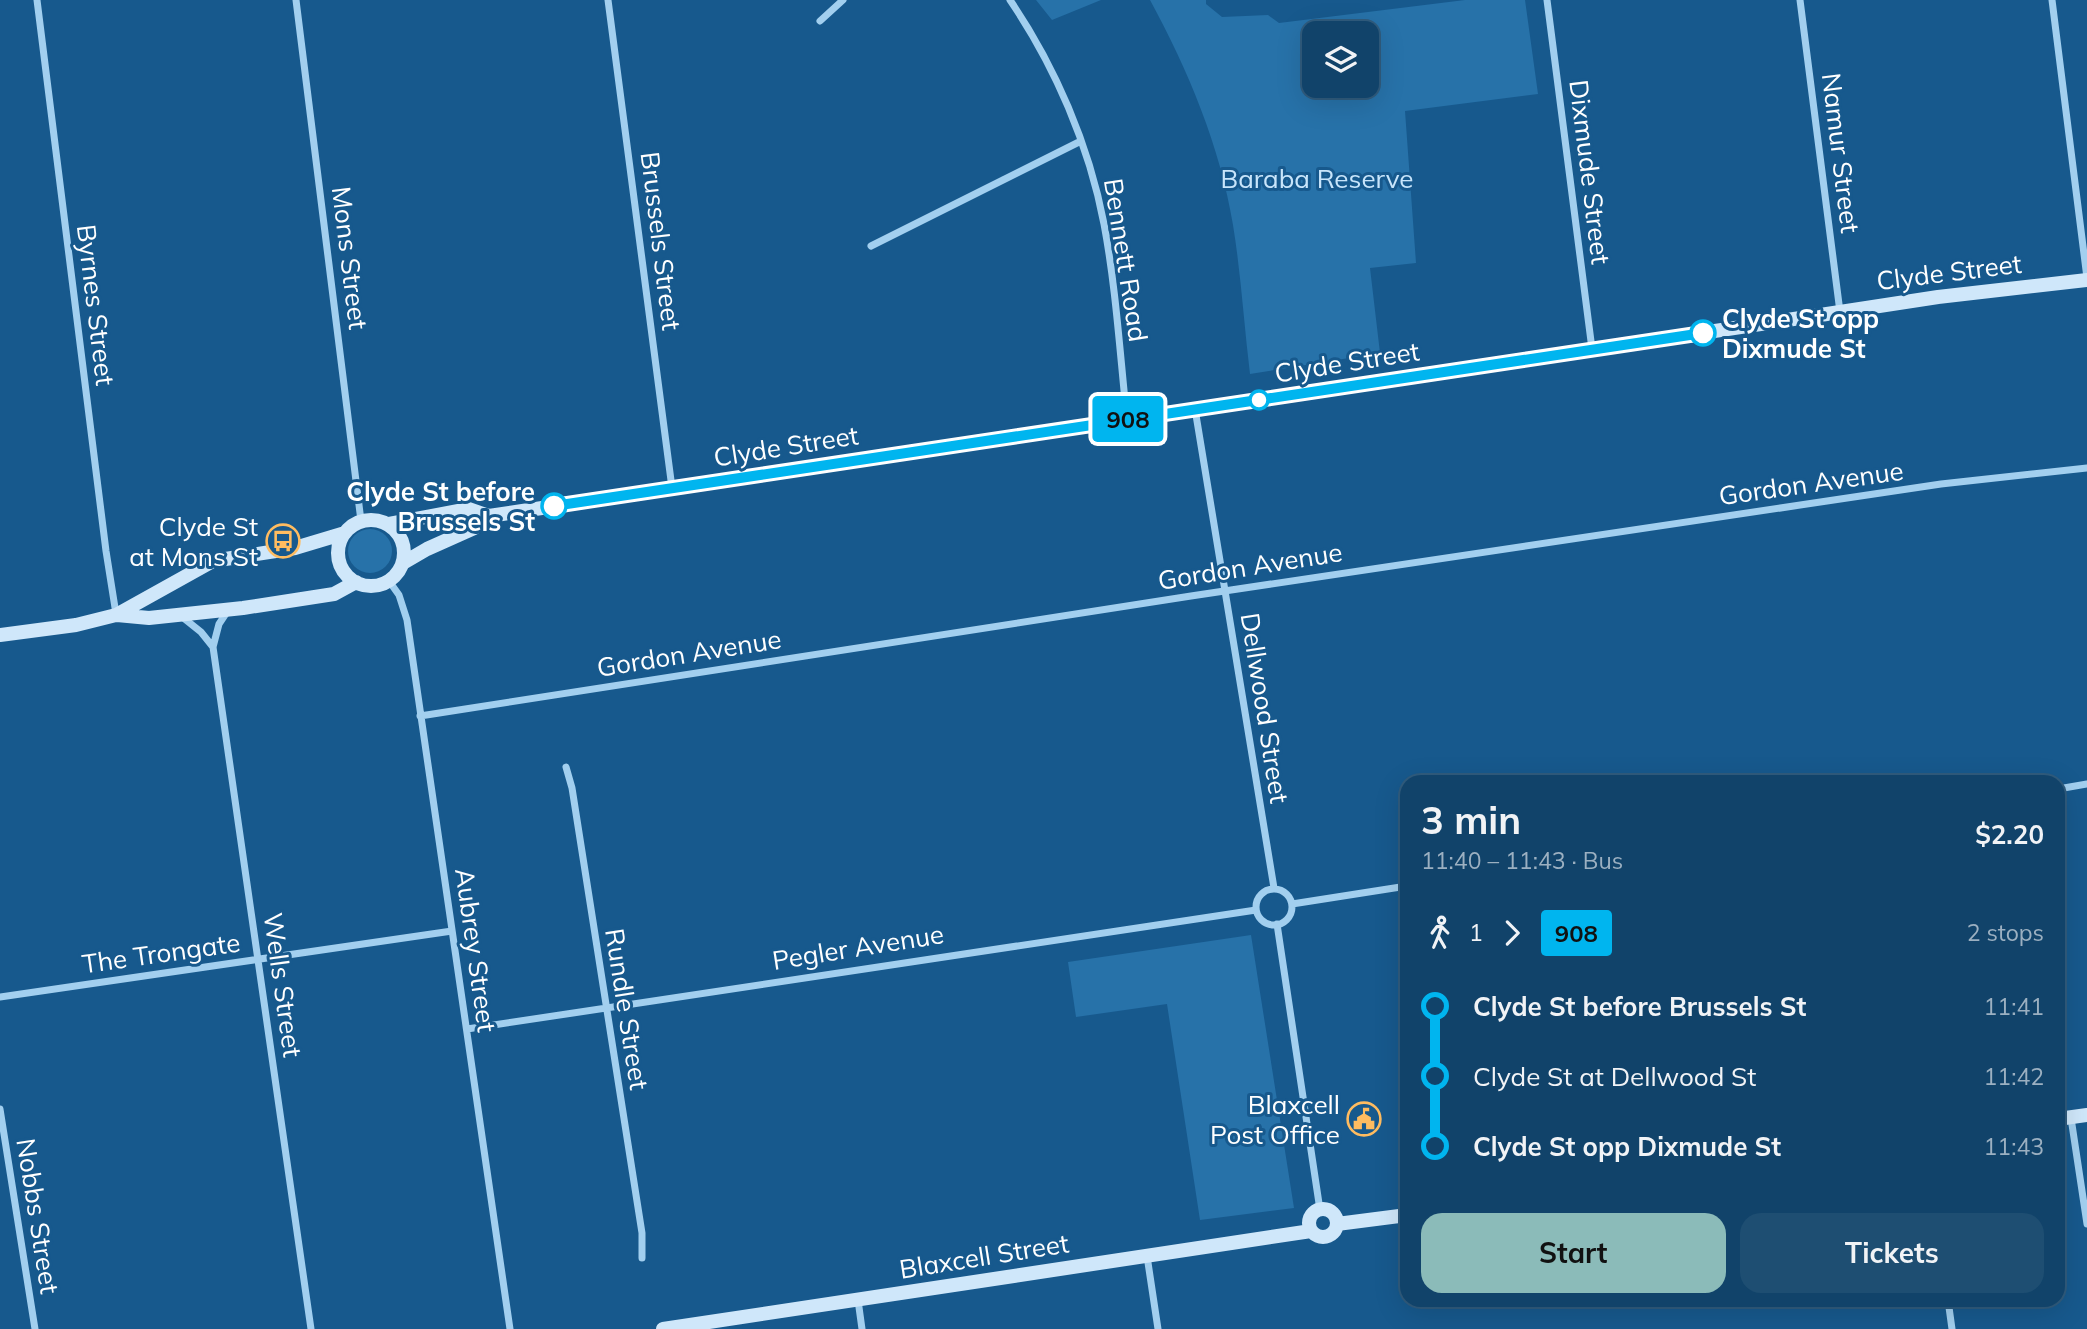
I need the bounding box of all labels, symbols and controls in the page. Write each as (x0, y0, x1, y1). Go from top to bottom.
map controls (1302, 21, 1379, 98)
button: layers (1302, 21, 1379, 98)
street label: Namur Street (1815, 71, 1867, 235)
street label: Dixmude Street (1562, 78, 1618, 266)
street label: Brussels Street (634, 150, 688, 332)
park label: Baraba Reserve (1220, 162, 1414, 195)
street label: Bennett Road (1097, 176, 1155, 344)
street label: Mons Street (325, 185, 375, 331)
street label: Byrnes Street (70, 223, 122, 387)
street label: Clyde Street (1875, 247, 2023, 297)
place label: Clyde St opp Dixmude St (1722, 302, 1879, 365)
marker: Clyde St opp Dixmude St (1690, 320, 1716, 346)
street label: Clyde Street (1272, 334, 1422, 390)
unlabelled marker (1249, 390, 1269, 410)
line badge: 908 (1088, 396, 1168, 442)
text: 908 (1106, 404, 1150, 434)
street label: Clyde Street (711, 418, 861, 474)
street label: Gordon Avenue (1717, 454, 1905, 512)
place label: Clyde St before Brussels St (346, 475, 535, 538)
marker: Clyde St before Brussels St (541, 493, 567, 519)
place label: Clyde St at Mons St (129, 510, 258, 573)
bus stop icon: Clyde St at Mons St (264, 522, 302, 560)
street label: Gordon Avenue (1155, 535, 1345, 597)
street label: Dellwood Street (1234, 610, 1296, 806)
street label: Gordon Avenue (594, 622, 784, 684)
text: 3 min (1421, 796, 1521, 844)
text: $2.20 (1975, 818, 2044, 851)
text: 11:40 – 11:43 · Bus (1421, 846, 1623, 875)
street label: Aubrey Street (448, 866, 504, 1034)
street label: Wells Street (257, 911, 309, 1059)
icon: walk (1421, 914, 1459, 952)
icon: forward (1493, 914, 1531, 952)
street label: Pegler Avenue (770, 917, 946, 977)
text: 1 (1469, 918, 1483, 947)
text: 908 (1555, 918, 1598, 948)
text: 2 stops (1967, 918, 2044, 947)
street label: The Trongate (80, 926, 242, 980)
street label: Rundle Street (598, 926, 656, 1092)
text: Clyde St before Brussels St (1473, 990, 1806, 1023)
text: 11:41 (1984, 992, 2044, 1021)
text: Clyde St at Dellwood St (1473, 1060, 1756, 1093)
text: 11:42 (1984, 1062, 2044, 1091)
place label: Blaxcell Post Office (1210, 1088, 1340, 1151)
public building icon: Blaxcell Post Office (1345, 1100, 1383, 1138)
text: Clyde St opp Dixmude St (1473, 1130, 1781, 1163)
text: 11:43 (1984, 1132, 2044, 1161)
street label: Nobbs Street (9, 1136, 67, 1296)
button: Start (1421, 1213, 1726, 1293)
button: Tickets (1740, 1213, 2044, 1293)
street label: Blaxcell Street (897, 1226, 1071, 1286)

